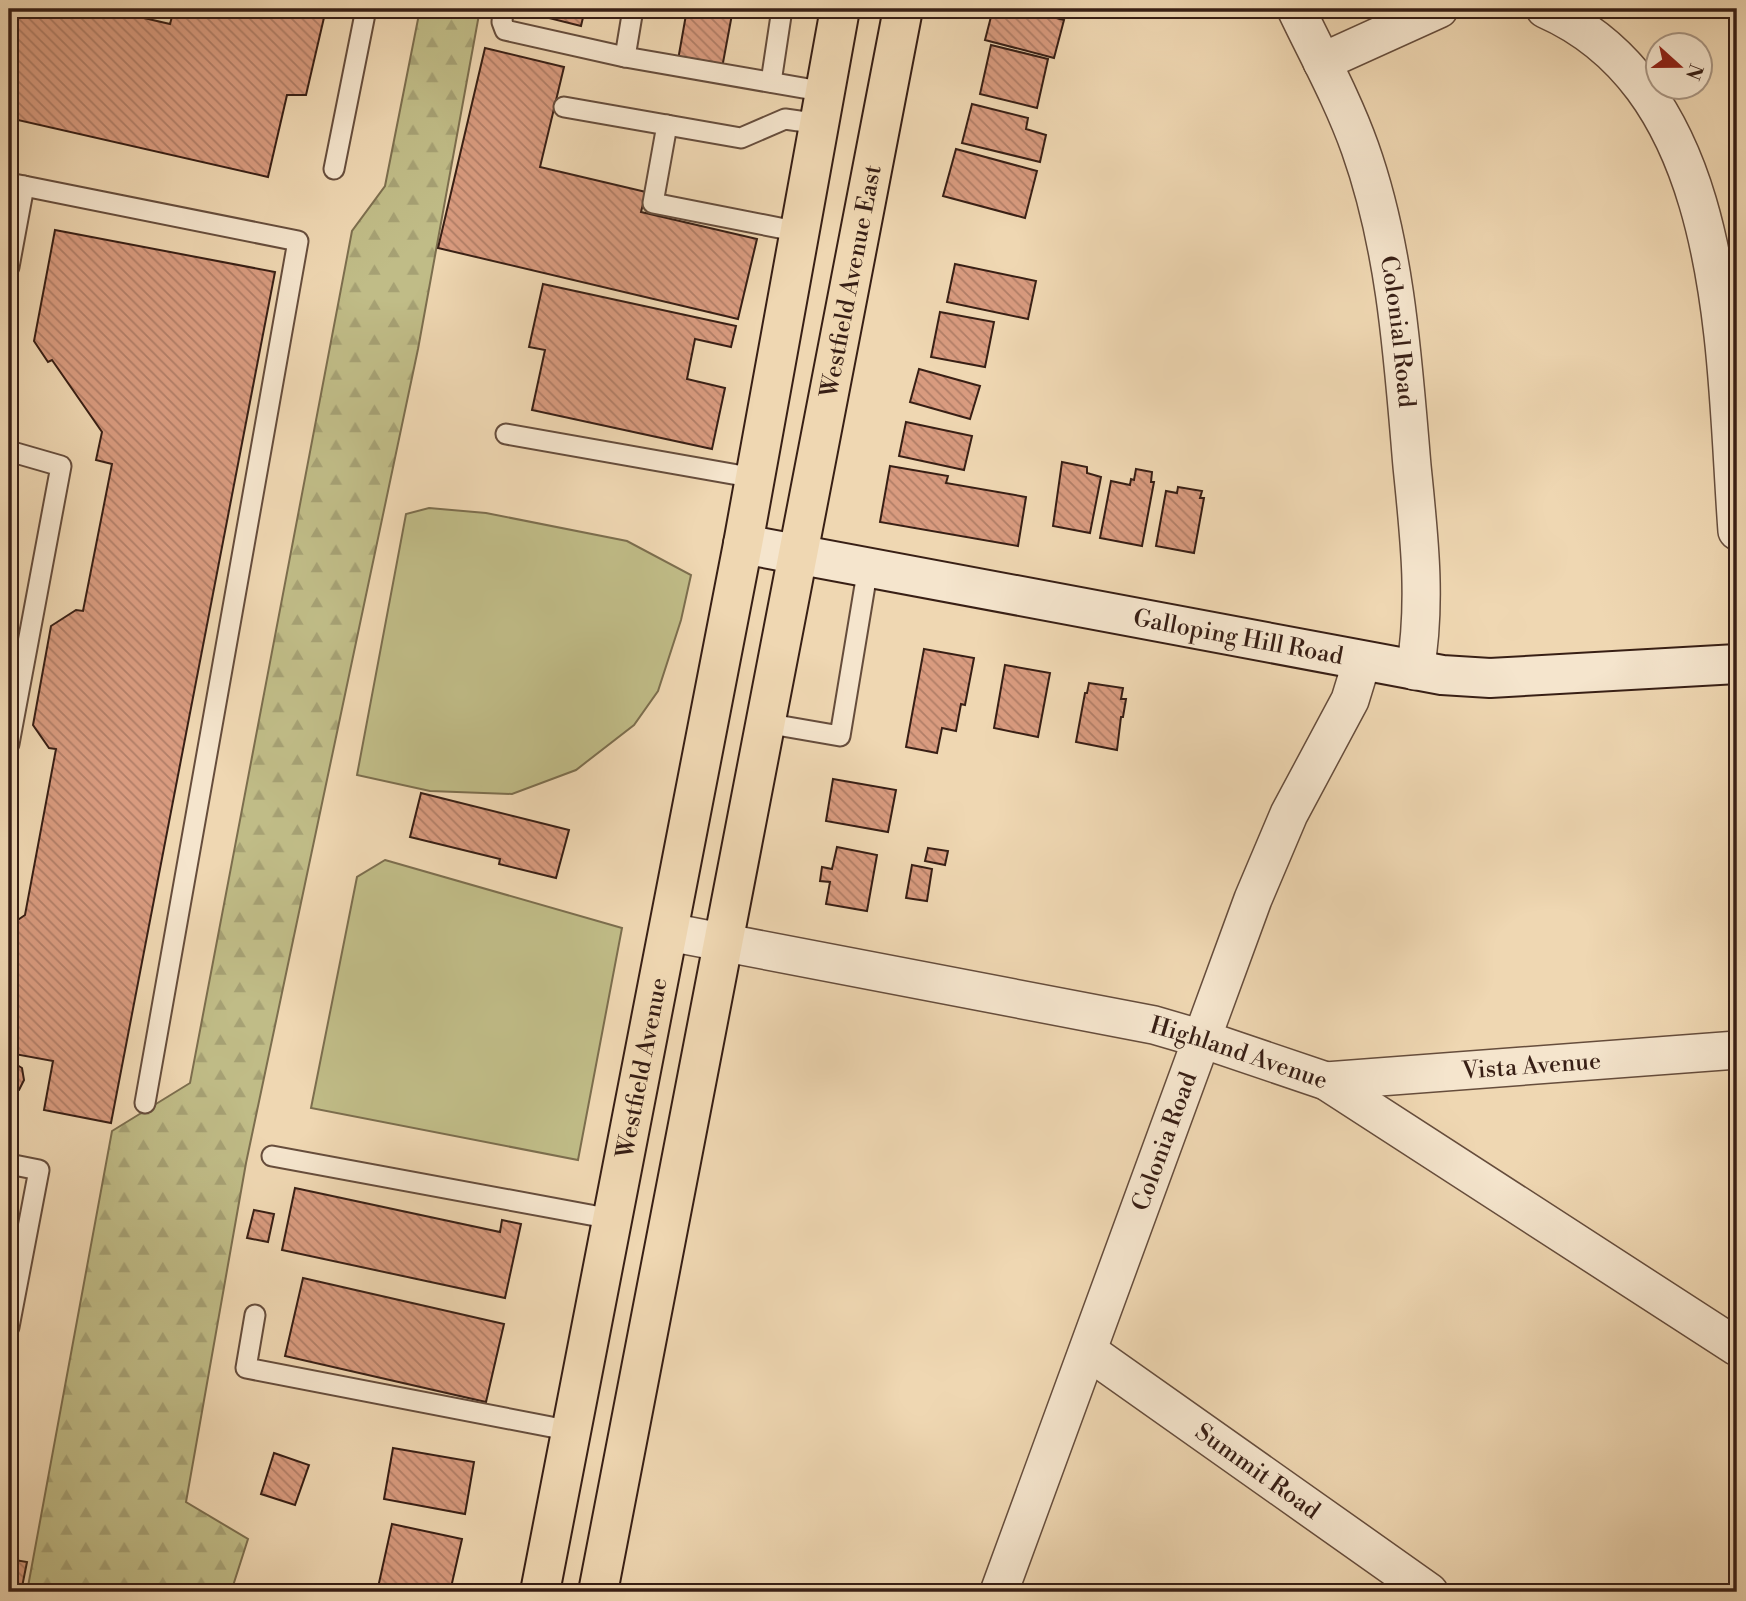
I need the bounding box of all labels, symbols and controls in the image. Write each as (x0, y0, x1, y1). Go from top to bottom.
north arrow (1644, 32, 1714, 102)
text: N (1680, 60, 1708, 83)
street label: Westfield Avenue East (814, 162, 889, 401)
street label: Colonial Road (1373, 253, 1421, 409)
street label: Galloping Hill Road (1131, 603, 1346, 672)
street label: Westfield Avenue (610, 975, 675, 1162)
street label: Highland Avenue (1146, 1011, 1331, 1096)
street label: Vista Avenue (1460, 1046, 1602, 1087)
street label: Colonia Road (1126, 1068, 1204, 1215)
street label: Summit Road (1189, 1417, 1326, 1527)

